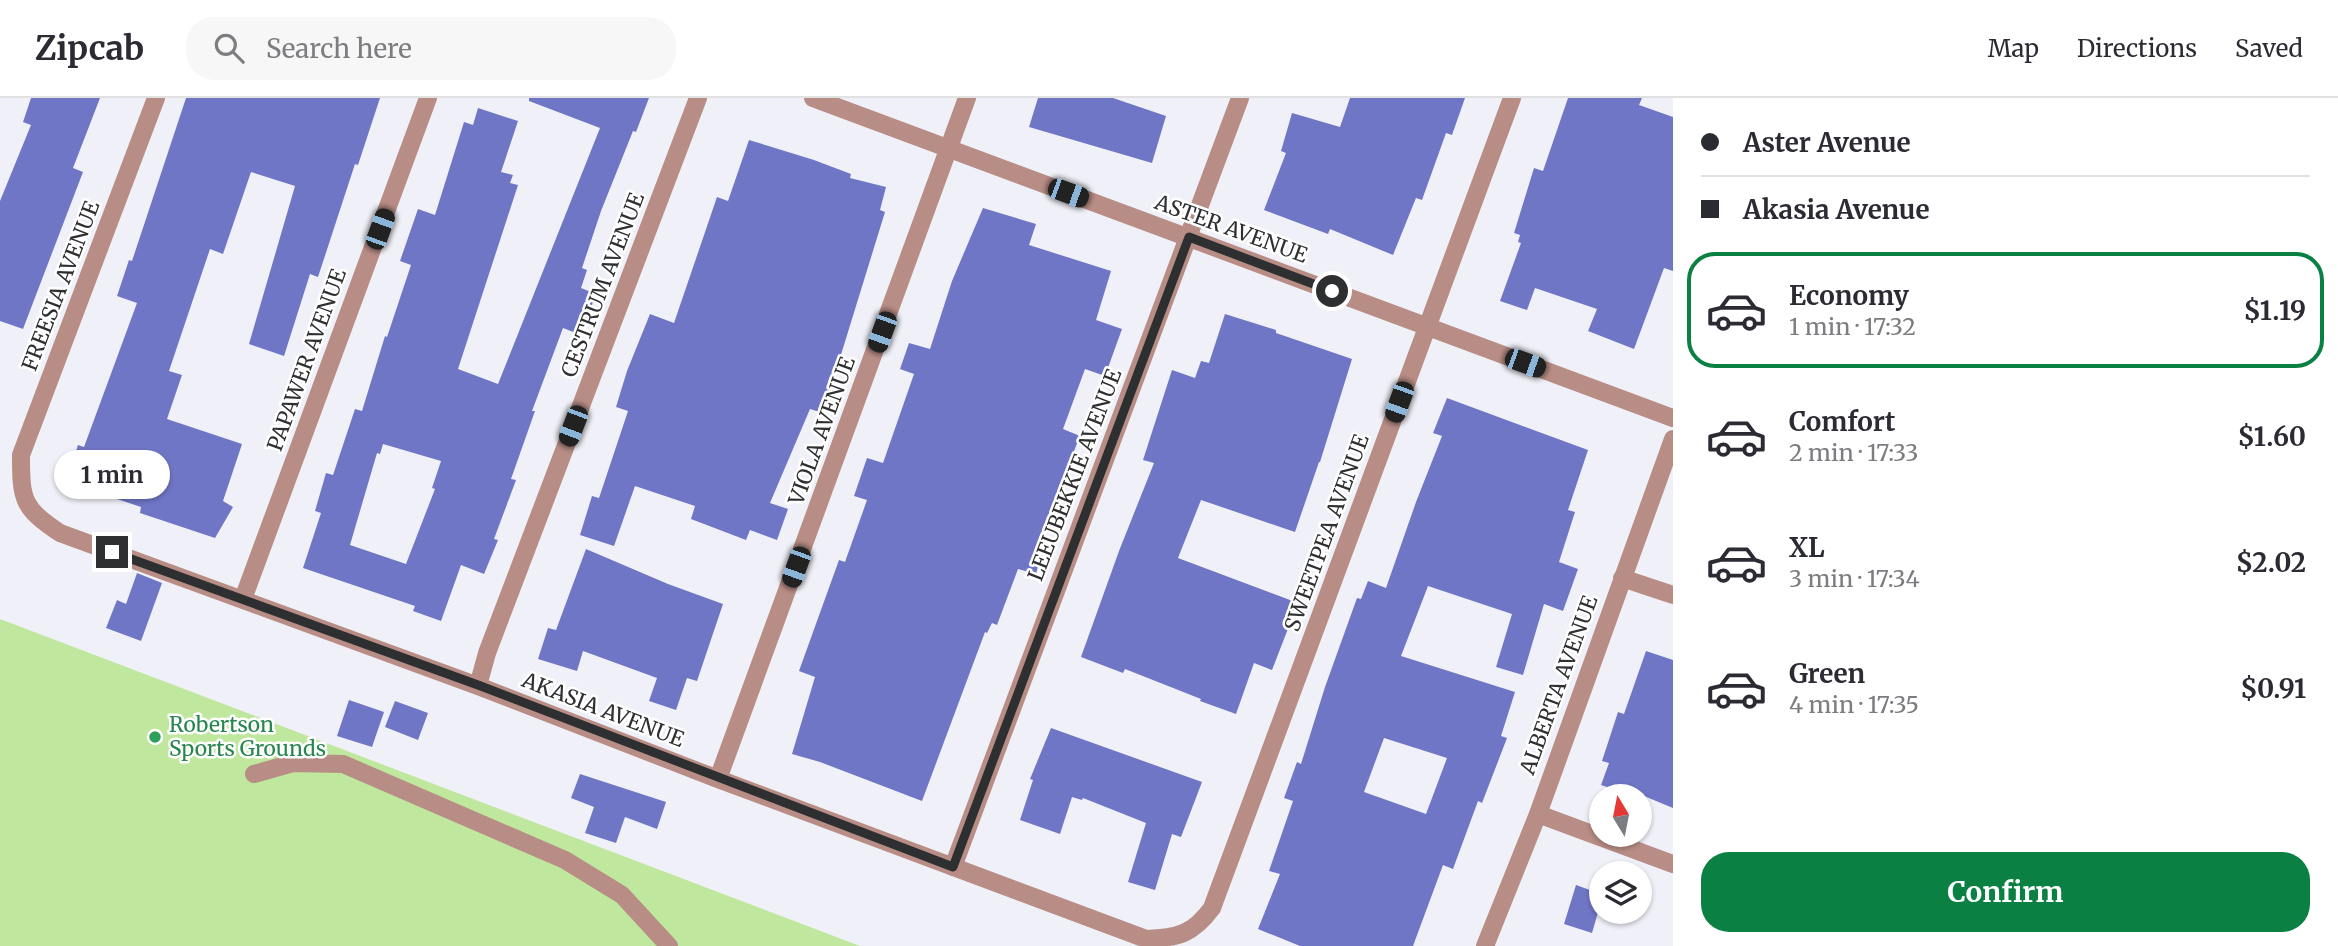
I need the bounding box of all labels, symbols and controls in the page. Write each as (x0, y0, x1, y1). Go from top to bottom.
search box (186, 17, 676, 80)
text: Zipcab (35, 28, 144, 69)
icon: search (210, 29, 248, 67)
text: Search here (266, 32, 412, 65)
text: Map (1988, 33, 2039, 64)
text: Directions (2077, 33, 2197, 64)
text: Saved (2235, 33, 2303, 64)
text: Aster Avenue (1743, 126, 1911, 159)
car (1045, 176, 1092, 210)
street label: CESTRUM AVENUE (555, 188, 650, 381)
street label: ASTER AVENUE (1150, 188, 1312, 269)
text: Akasia Avenue (1743, 193, 1930, 226)
street label: FREESIA AVENUE (16, 196, 106, 375)
car (363, 206, 398, 252)
street label: PAPAWER AVENUE (261, 264, 352, 455)
route start (1316, 275, 1348, 307)
icon: car (1705, 279, 1768, 342)
text: Economy (1789, 279, 1909, 312)
text: $1.19 (2243, 294, 2306, 327)
car (865, 309, 900, 355)
text: 1 min · 17:32 (1789, 312, 1916, 341)
car (1502, 346, 1549, 380)
street label: VIOLA AVENUE (782, 352, 861, 510)
street label: LEEUBEKKIE AVENUE (1022, 364, 1128, 585)
car (1382, 379, 1417, 425)
car (556, 403, 591, 449)
icon: car (1705, 405, 1768, 468)
text: Comfort (1789, 405, 1895, 438)
text: $1.60 (2237, 420, 2306, 453)
street label: SWEETPEA AVENUE (1278, 430, 1375, 635)
text: 2 min · 17:33 (1789, 438, 1918, 467)
callout: 1 min (54, 450, 170, 500)
text: 1 min (81, 460, 143, 489)
icon: car (1705, 531, 1768, 594)
text: XL (1789, 531, 1825, 564)
route end (96, 536, 128, 568)
car (779, 544, 814, 590)
text: $2.02 (2236, 546, 2306, 579)
text: 3 min · 17:34 (1789, 564, 1920, 593)
street label: ALBERTA AVENUE (1513, 591, 1604, 779)
icon: car (1705, 657, 1768, 720)
text: Green (1789, 657, 1865, 690)
street label: AKASIA AVENUE (517, 666, 689, 753)
text: $0.91 (2240, 672, 2306, 705)
text: 4 min · 17:35 (1789, 690, 1919, 719)
place label: Robertson Sports Grounds (169, 711, 326, 762)
marker: Robertson Sports Grounds (147, 729, 163, 745)
north arrow (1589, 784, 1652, 847)
map controls (1589, 784, 1652, 924)
button: Confirm (1701, 852, 2310, 932)
button: layers (1589, 861, 1652, 924)

